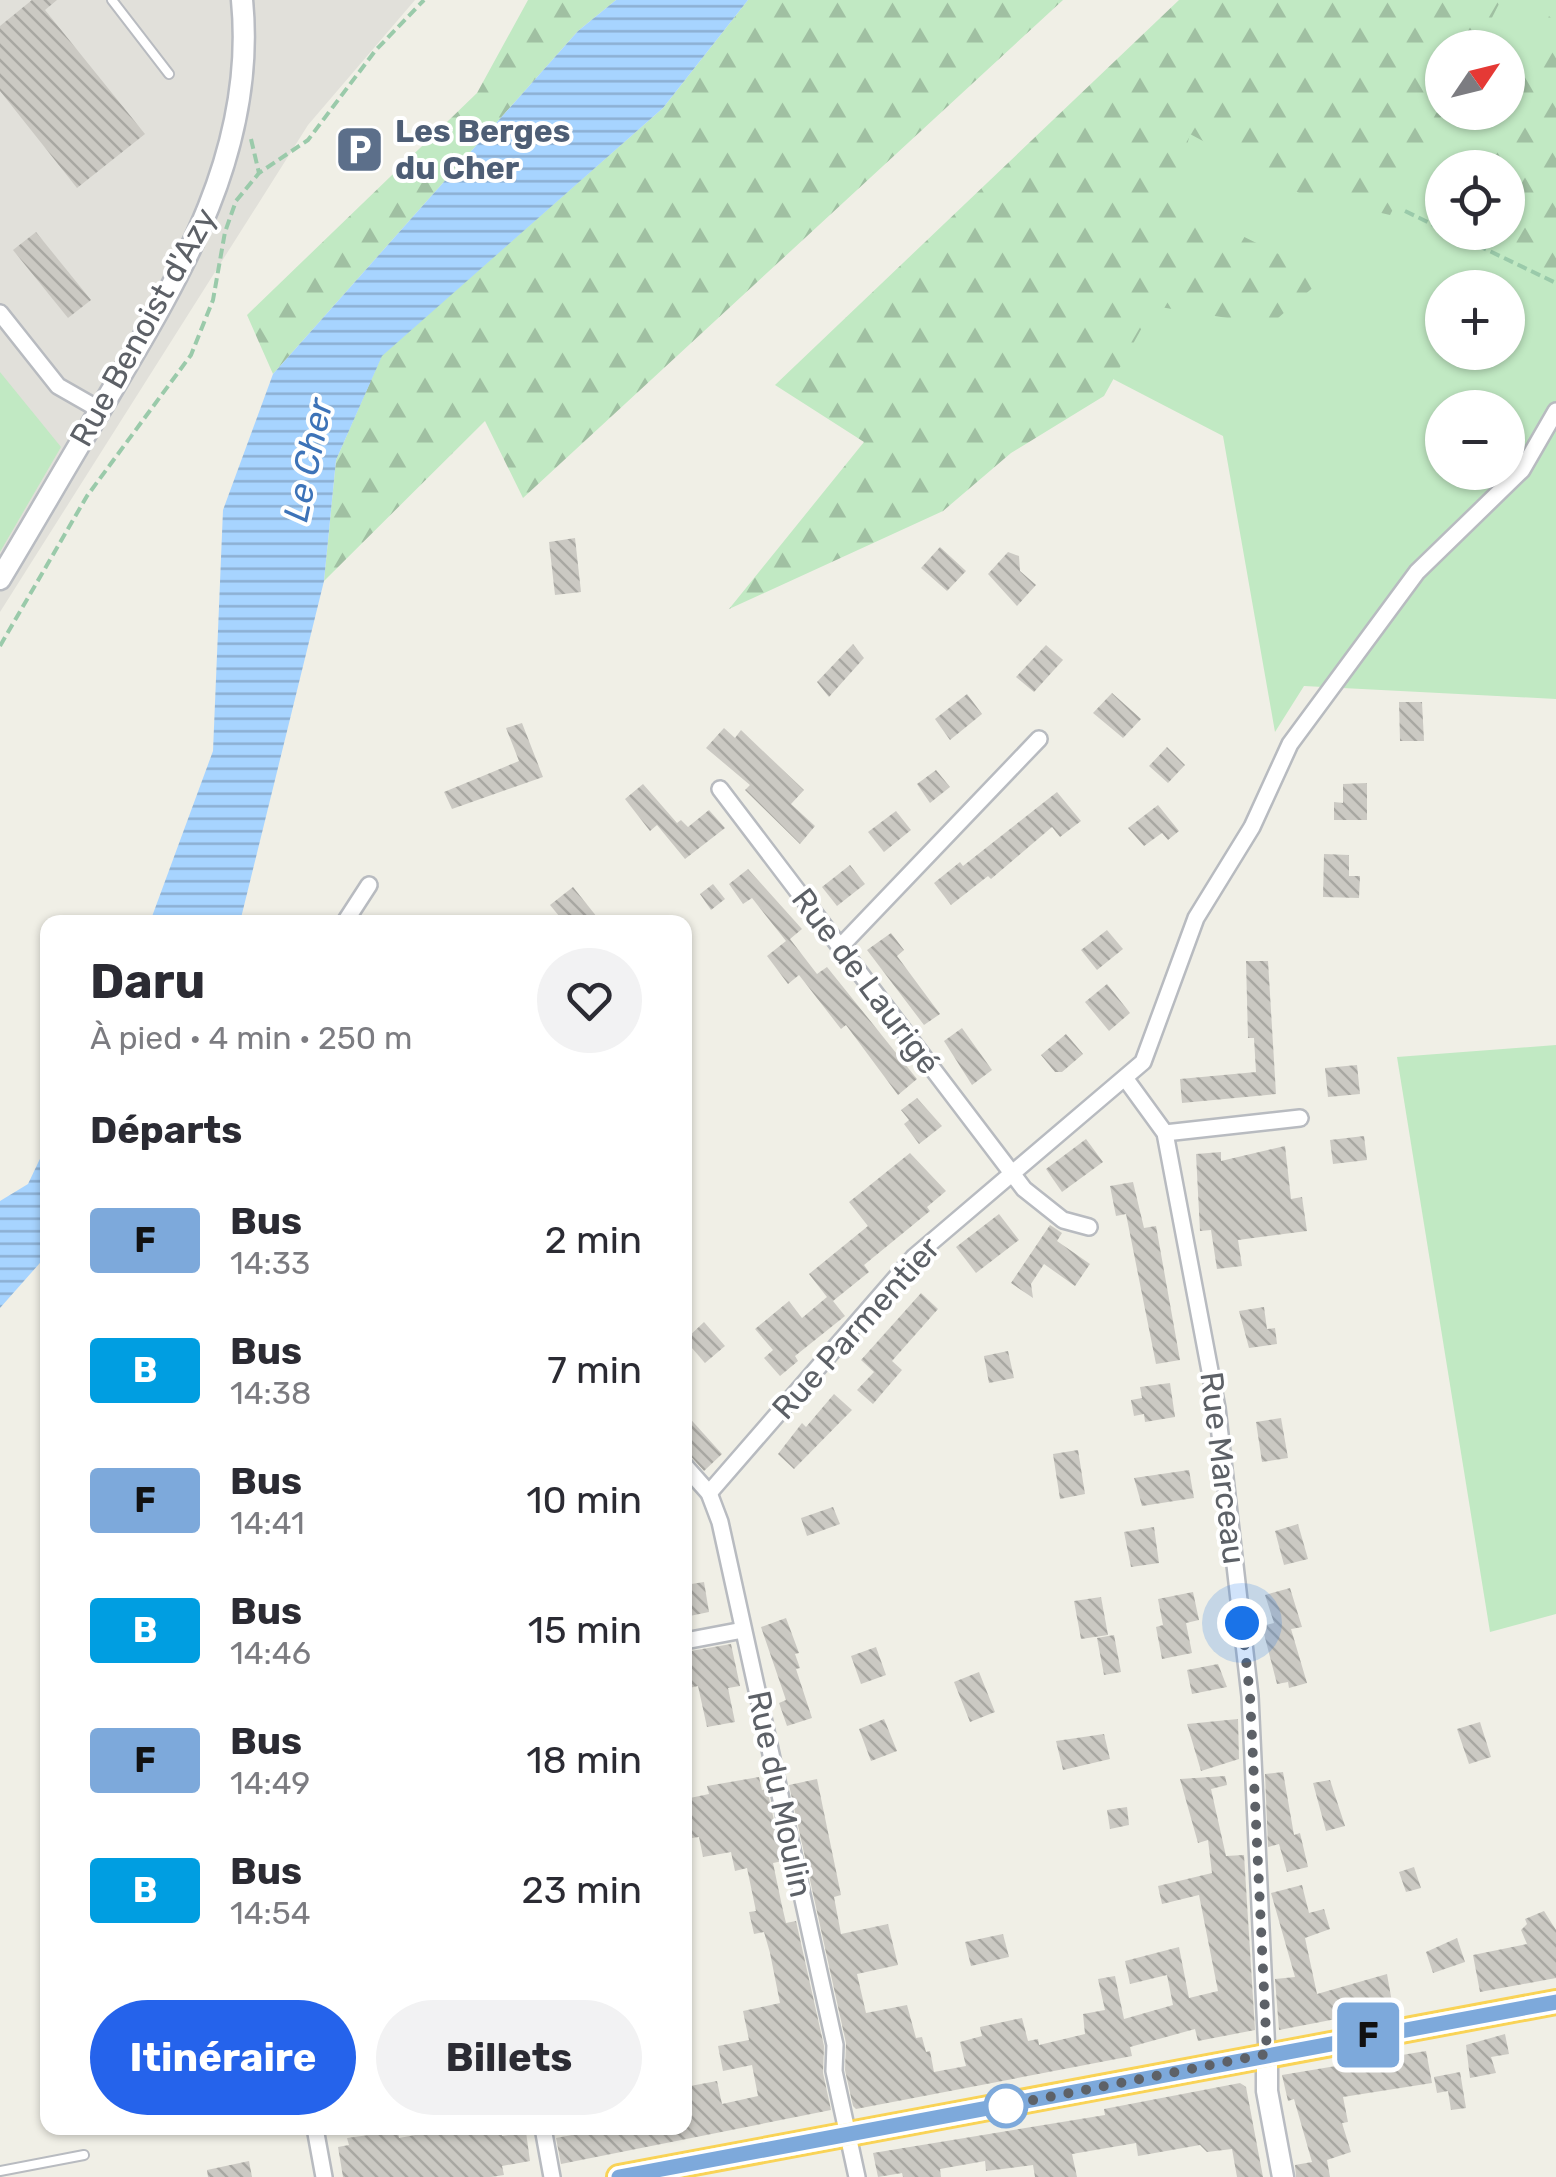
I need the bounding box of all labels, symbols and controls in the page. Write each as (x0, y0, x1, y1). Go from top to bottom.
north arrow (1425, 30, 1525, 130)
map controls (1425, 30, 1525, 490)
place label: Les Berges du Cher (395, 112, 570, 187)
parking icon: Les Berges du Cher (334, 123, 386, 175)
button: locate (1425, 150, 1525, 250)
street label: Rue Benoist d'Azy (62, 201, 224, 453)
button: + (1425, 270, 1525, 370)
button: − (1425, 390, 1525, 490)
water label: Le Cher (274, 393, 342, 525)
street label: Rue de Laurigé (784, 881, 948, 1081)
button: heart (537, 948, 642, 1053)
text: Daru (90, 953, 205, 1010)
text: À pied · 4 min · 250 m (90, 1019, 412, 1057)
text: Départs (90, 1107, 242, 1153)
text: Bus (230, 1198, 302, 1244)
text: 2 min (544, 1217, 642, 1263)
text: F (134, 1219, 156, 1261)
street label: Rue Parmentier (764, 1229, 948, 1427)
text: 14:33 (230, 1244, 310, 1282)
text: Bus (230, 1328, 302, 1374)
text: 7 min (547, 1347, 642, 1393)
text: B (133, 1349, 157, 1391)
street label: Rue Marceau (1192, 1370, 1254, 1566)
text: 14:38 (230, 1374, 311, 1412)
text: Bus (230, 1458, 302, 1504)
text: 10 min (526, 1477, 642, 1523)
text: F (134, 1479, 156, 1521)
text: 14:41 (230, 1504, 305, 1542)
text: Bus (230, 1588, 302, 1634)
your location (1217, 1598, 1267, 1648)
text: 15 min (528, 1607, 642, 1653)
text: B (133, 1609, 157, 1651)
text: 14:46 (230, 1634, 311, 1672)
street label: Rue du Moulin (740, 1687, 820, 1901)
text: Bus (230, 1718, 302, 1764)
text: 18 min (526, 1737, 642, 1783)
text: F (134, 1739, 156, 1781)
text: 14:49 (230, 1764, 310, 1802)
text: Bus (230, 1848, 302, 1894)
text: 23 min (522, 1867, 642, 1913)
text: B (133, 1869, 157, 1911)
text: 14:54 (230, 1894, 311, 1932)
button: Itinéraire (90, 2000, 356, 2115)
button: Billets (376, 2000, 642, 2115)
line badge: F (1336, 2002, 1400, 2068)
text: F (1357, 2014, 1379, 2056)
unlabelled marker (985, 2085, 1027, 2127)

